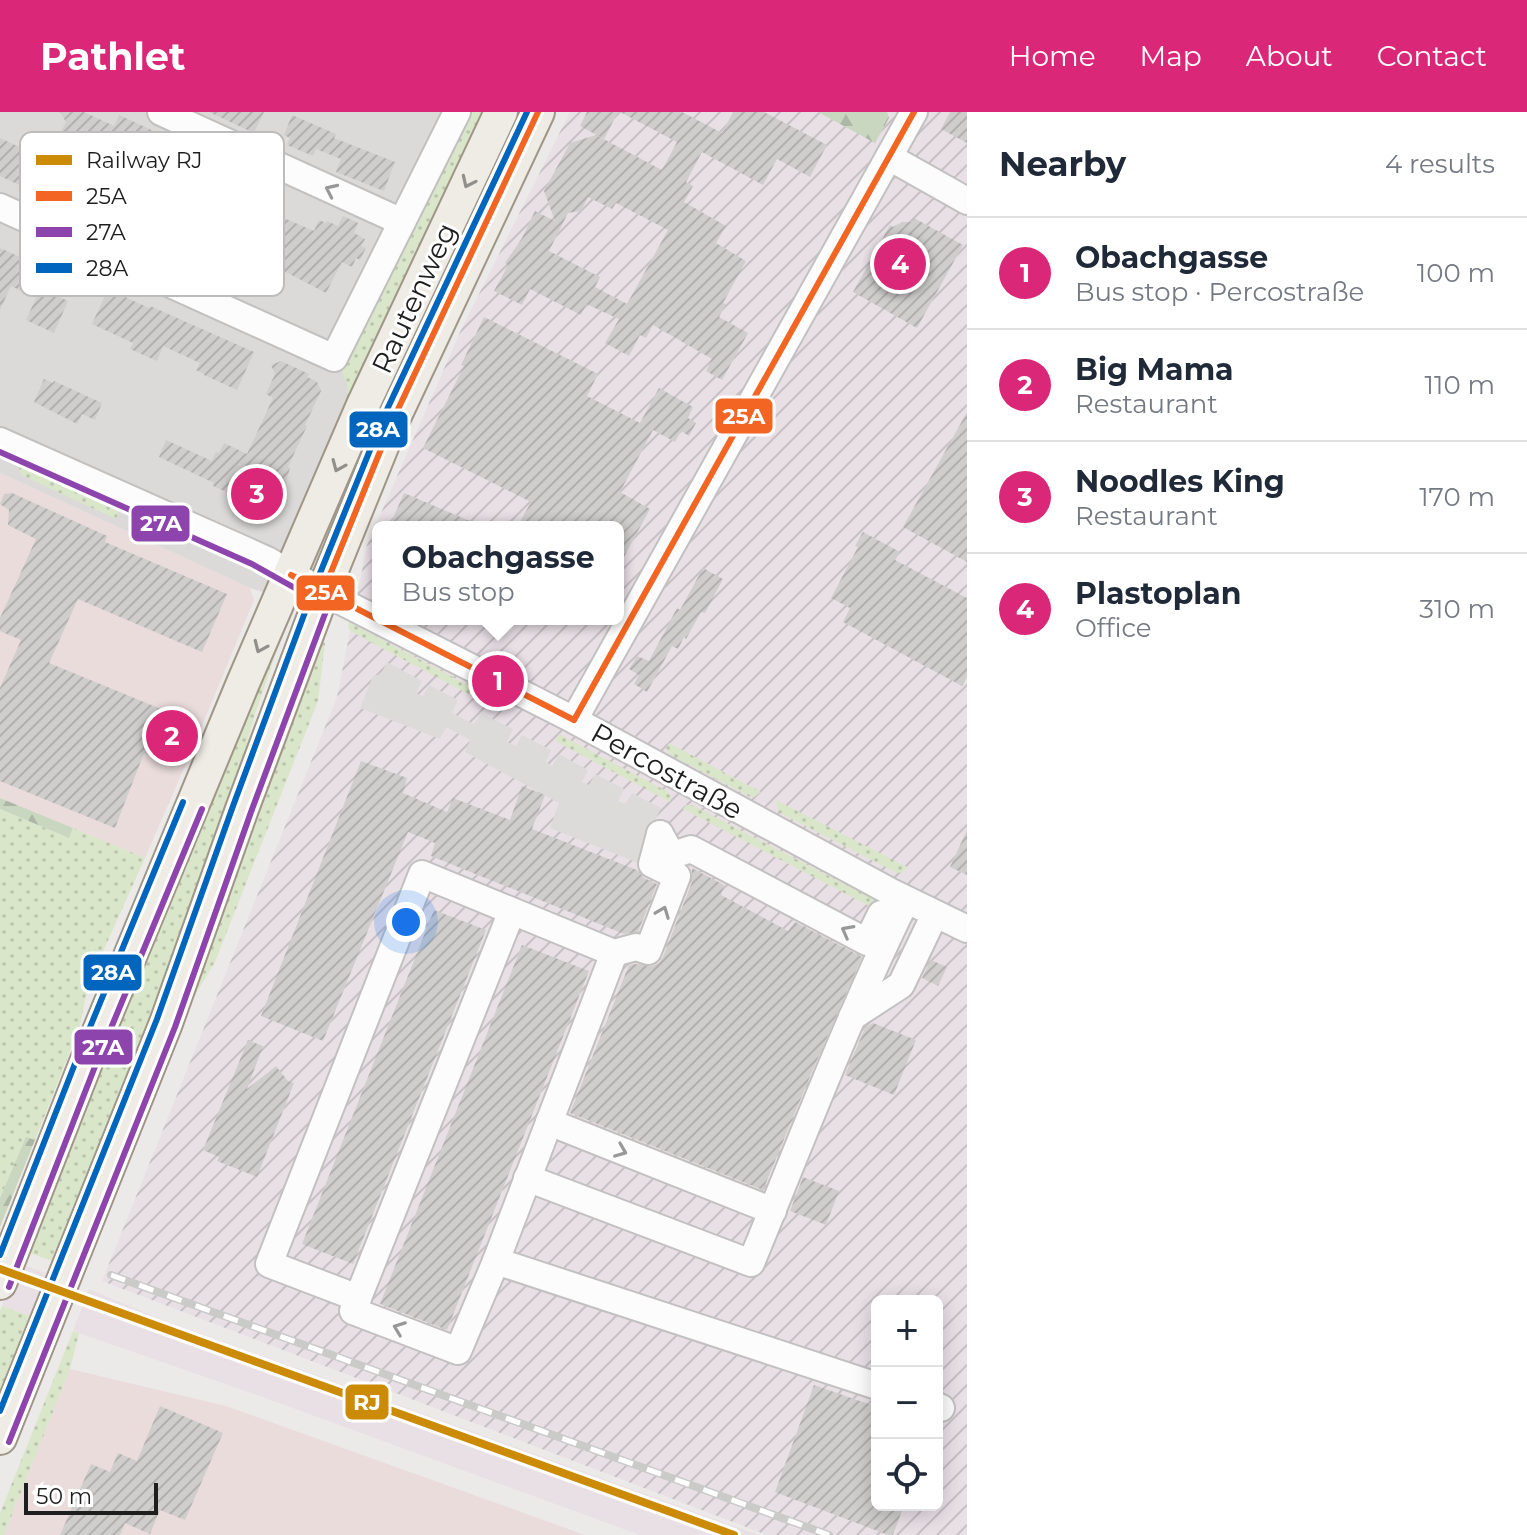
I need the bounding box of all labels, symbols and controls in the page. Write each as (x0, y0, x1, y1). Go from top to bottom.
text: Pathlet (40, 33, 185, 80)
text: Home (1009, 39, 1096, 73)
text: Map (1140, 39, 1202, 73)
text: About (1246, 39, 1333, 73)
text: Contact (1377, 39, 1487, 73)
legend (20, 132, 284, 296)
text: Nearby (999, 143, 1126, 185)
text: Railway RJ (86, 147, 202, 174)
text: 4 results (1385, 148, 1495, 180)
one-way arrow (461, 174, 477, 189)
text: 25A (86, 183, 127, 210)
one-way arrow (325, 184, 340, 200)
street label: Rautenweg (364, 217, 464, 379)
text: 27A (86, 219, 126, 246)
pin: 4 (874, 234, 926, 294)
text: Obachgasse (1075, 239, 1268, 276)
text: 28A (86, 255, 128, 282)
text: 1 (1020, 257, 1030, 289)
text: 100 m (1417, 257, 1495, 289)
text: Bus stop · Percostraße (1075, 276, 1364, 308)
text: Big Mama (1075, 351, 1234, 388)
text: 2 (1017, 369, 1033, 401)
text: 110 m (1425, 369, 1495, 401)
text: Restaurant (1075, 388, 1218, 420)
line badge: 25A (714, 397, 774, 435)
text: 25A (723, 403, 767, 430)
line badge: 28A (348, 410, 409, 449)
text: 28A (356, 416, 401, 443)
one-way arrow (331, 458, 347, 472)
text: Noodles King (1075, 463, 1285, 500)
pin: 3 (231, 464, 283, 524)
text: 3 (1017, 481, 1033, 513)
text: 170 m (1419, 481, 1495, 513)
text: Restaurant (1075, 500, 1218, 532)
line badge: 27A (130, 504, 191, 543)
text: 27A (140, 510, 183, 537)
popup (372, 521, 624, 625)
text: Obachgasse (401, 539, 595, 576)
line badge: 25A (295, 574, 356, 612)
text: Plastoplan (1075, 575, 1242, 612)
text: Bus stop (401, 576, 515, 608)
text: 25A (305, 579, 349, 606)
text: 4 (1016, 593, 1034, 625)
text: 310 m (1419, 593, 1495, 625)
text: Office (1075, 612, 1152, 644)
one-way arrow (253, 638, 269, 653)
pin: 1 (472, 651, 524, 711)
pin: 2 (146, 706, 198, 766)
street label: Percostraße (585, 715, 749, 827)
your location (386, 902, 426, 942)
one-way arrow (653, 906, 670, 920)
one-way arrow (840, 926, 855, 941)
line badge: 28A (82, 953, 143, 992)
text: 28A (91, 959, 136, 986)
line badge: 27A (73, 1028, 134, 1066)
text: 27A (82, 1034, 125, 1061)
one-way arrow (613, 1141, 627, 1157)
map controls (871, 1295, 943, 1511)
button: + (871, 1295, 943, 1367)
one-way arrow (393, 1321, 407, 1338)
button: − (871, 1367, 943, 1439)
line badge: RJ (344, 1383, 390, 1421)
text: RJ (353, 1389, 381, 1416)
button: locate (871, 1439, 943, 1511)
scale bar (24, 1479, 158, 1515)
text: 50 m (36, 1483, 92, 1510)

